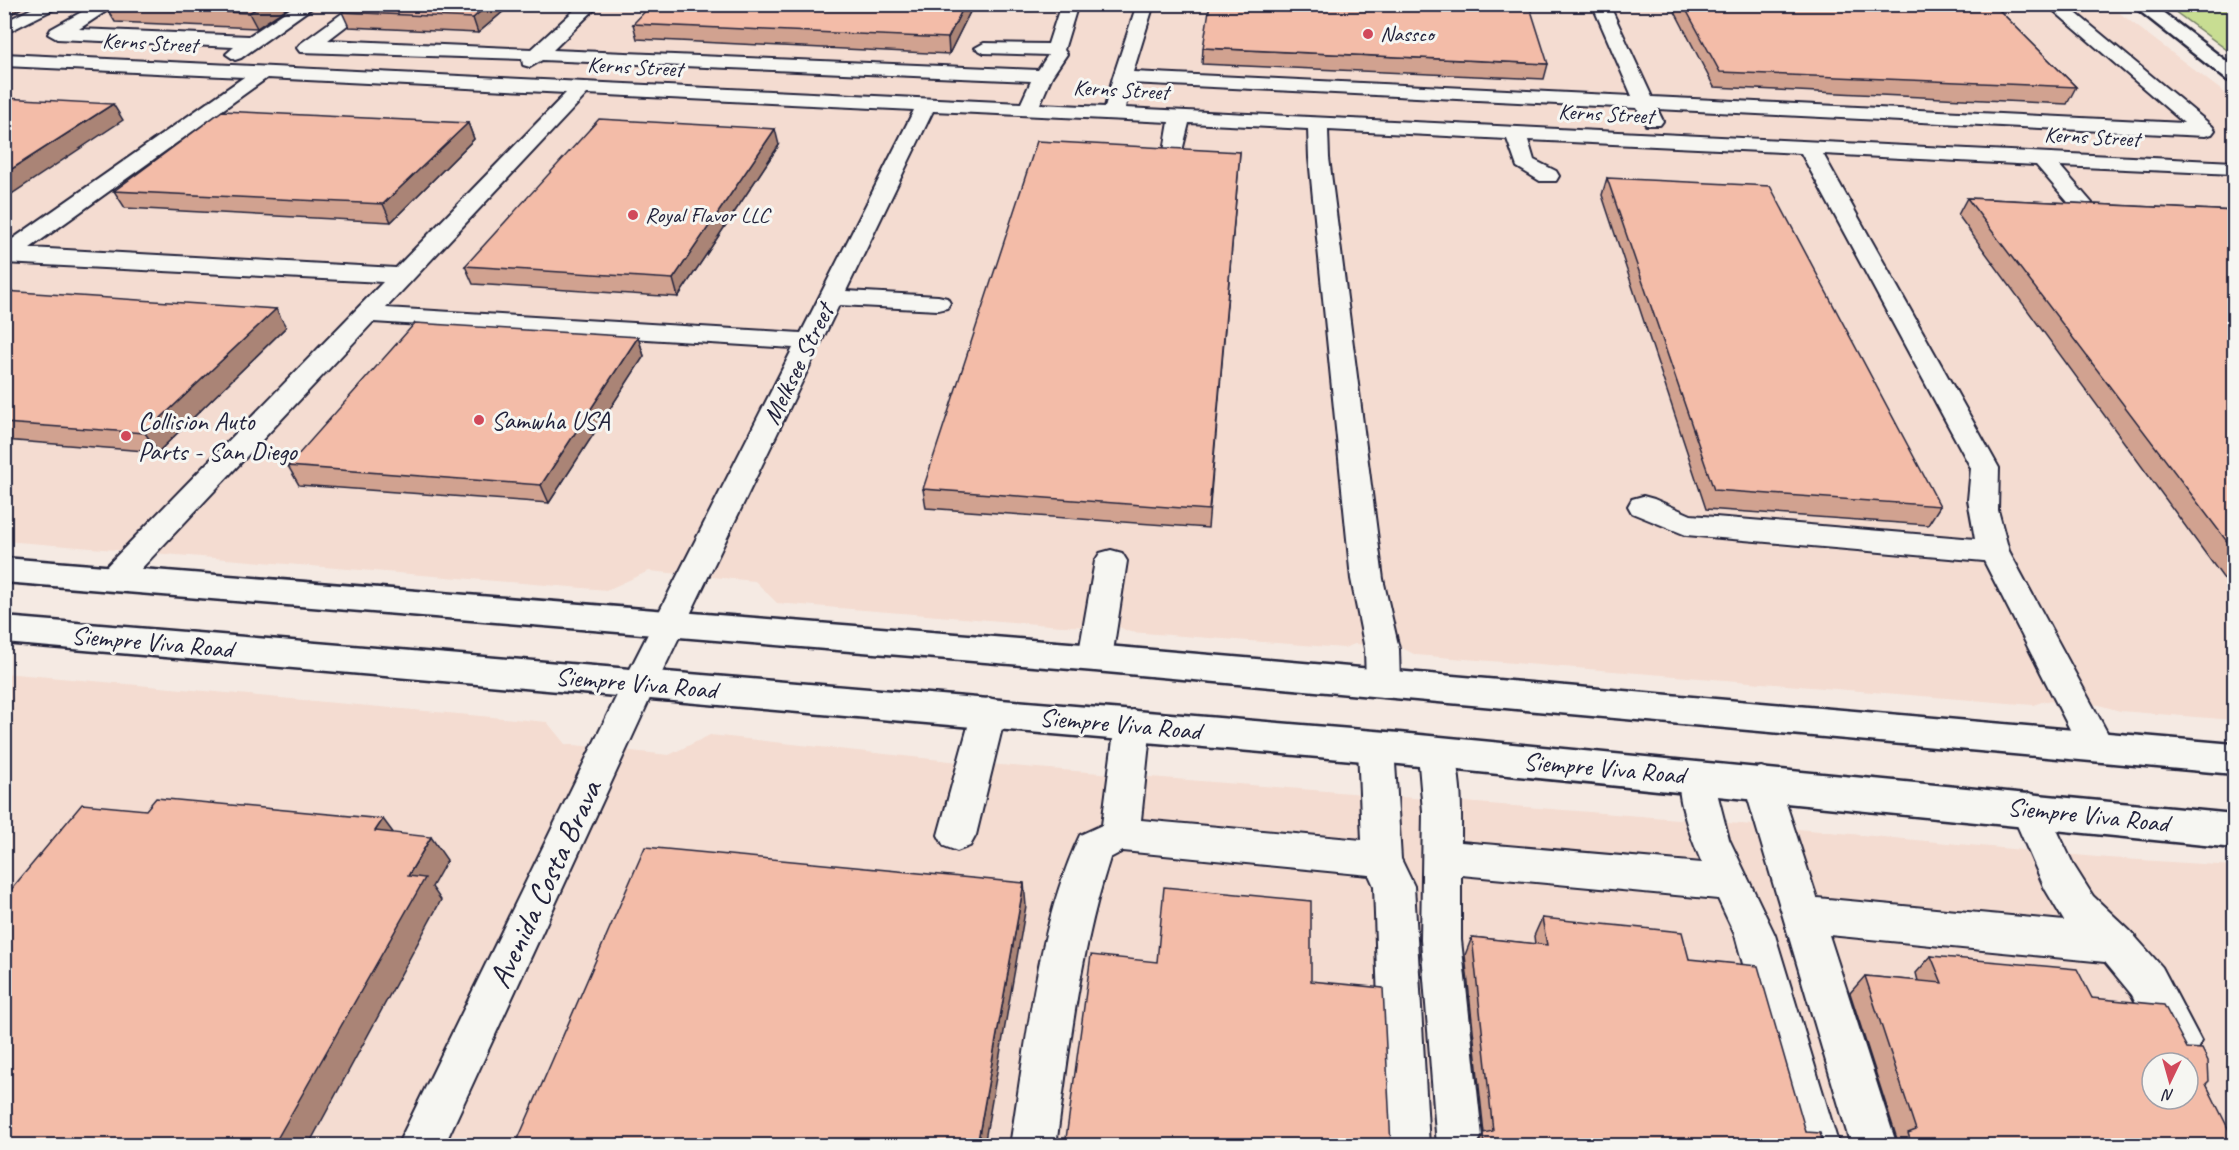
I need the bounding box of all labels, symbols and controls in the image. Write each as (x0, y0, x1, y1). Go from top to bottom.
place label: Nassco (1380, 20, 1436, 48)
street label: Kerns Street (102, 27, 201, 60)
marker: Nassco (1361, 27, 1375, 41)
street label: Kerns Street (587, 51, 686, 84)
street label: Kerns Street (1073, 74, 1172, 107)
street label: Kerns Street (1558, 98, 1657, 131)
street label: Kerns Street (2044, 121, 2143, 154)
place label: Royal Flavor LLC (645, 201, 772, 229)
marker: Royal Flavor LLC (626, 208, 640, 222)
street label: Melksee Street (755, 295, 843, 430)
place label: Samwha USA (491, 404, 610, 437)
place label: Collision Auto Parts - San Diego (138, 405, 299, 468)
marker: Samwha USA (472, 413, 486, 427)
marker: Collision Auto Parts - San Diego (119, 429, 133, 443)
street label: Siempre Viva Road (70, 619, 238, 666)
street label: Siempre Viva Road (554, 660, 722, 707)
street label: Siempre Viva Road (1038, 701, 1206, 748)
street label: Siempre Viva Road (1522, 745, 1690, 792)
street label: Avenida Costa Brava (479, 772, 612, 994)
street label: Siempre Viva Road (2006, 790, 2174, 840)
north arrow (2140, 1051, 2200, 1111)
text: N (2160, 1084, 2175, 1105)

